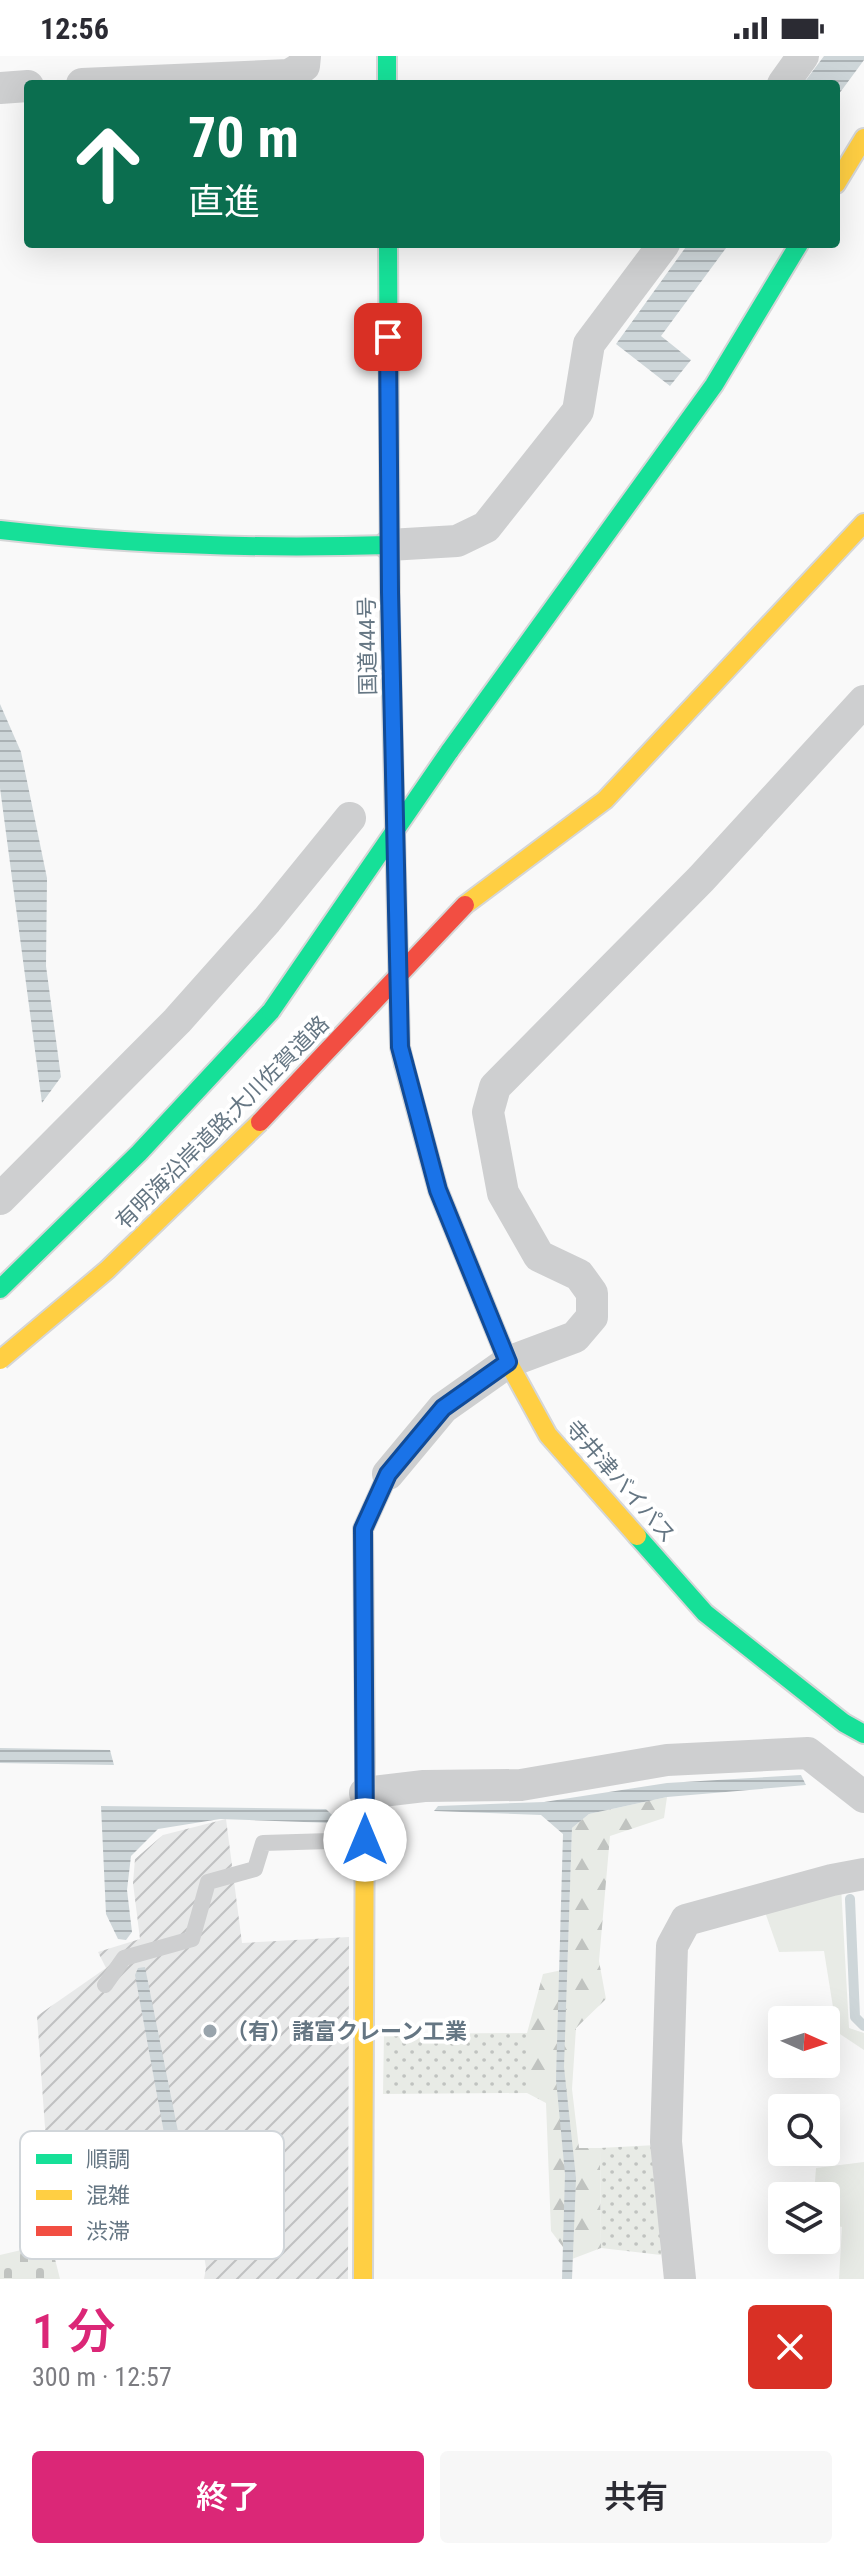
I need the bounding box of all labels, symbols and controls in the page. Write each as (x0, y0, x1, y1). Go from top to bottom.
text: 12:56 (40, 11, 109, 46)
text: 70 m (188, 105, 299, 171)
icon: ahead (56, 112, 160, 216)
text: 直進 (188, 181, 260, 223)
pin (354, 303, 422, 371)
icon: arrive (366, 315, 410, 359)
street label: 国道444号 (354, 596, 381, 695)
street label: 有明海沿岸道路;大川佐賀道路 (111, 1011, 334, 1234)
street label: 寺井津バイパス (561, 1415, 680, 1547)
position arrow (323, 1798, 407, 1882)
north arrow (768, 2006, 840, 2078)
map controls (768, 2006, 840, 2254)
place label: （有）諸富クレーン工業 (226, 2019, 467, 2044)
marker: （有）諸富クレーン工業 (201, 2022, 219, 2040)
button: search (768, 2094, 840, 2166)
legend (20, 2131, 284, 2259)
text: 順調 (86, 2147, 130, 2172)
button: layers (768, 2182, 840, 2254)
text: 混雑 (86, 2183, 130, 2208)
text: 渋滞 (86, 2219, 130, 2244)
text: 1 分 (32, 2303, 115, 2360)
button: close (748, 2305, 832, 2389)
text: 300 m · 12:57 (32, 2362, 172, 2392)
button: 終了 (32, 2451, 424, 2543)
button: 共有 (440, 2451, 832, 2543)

